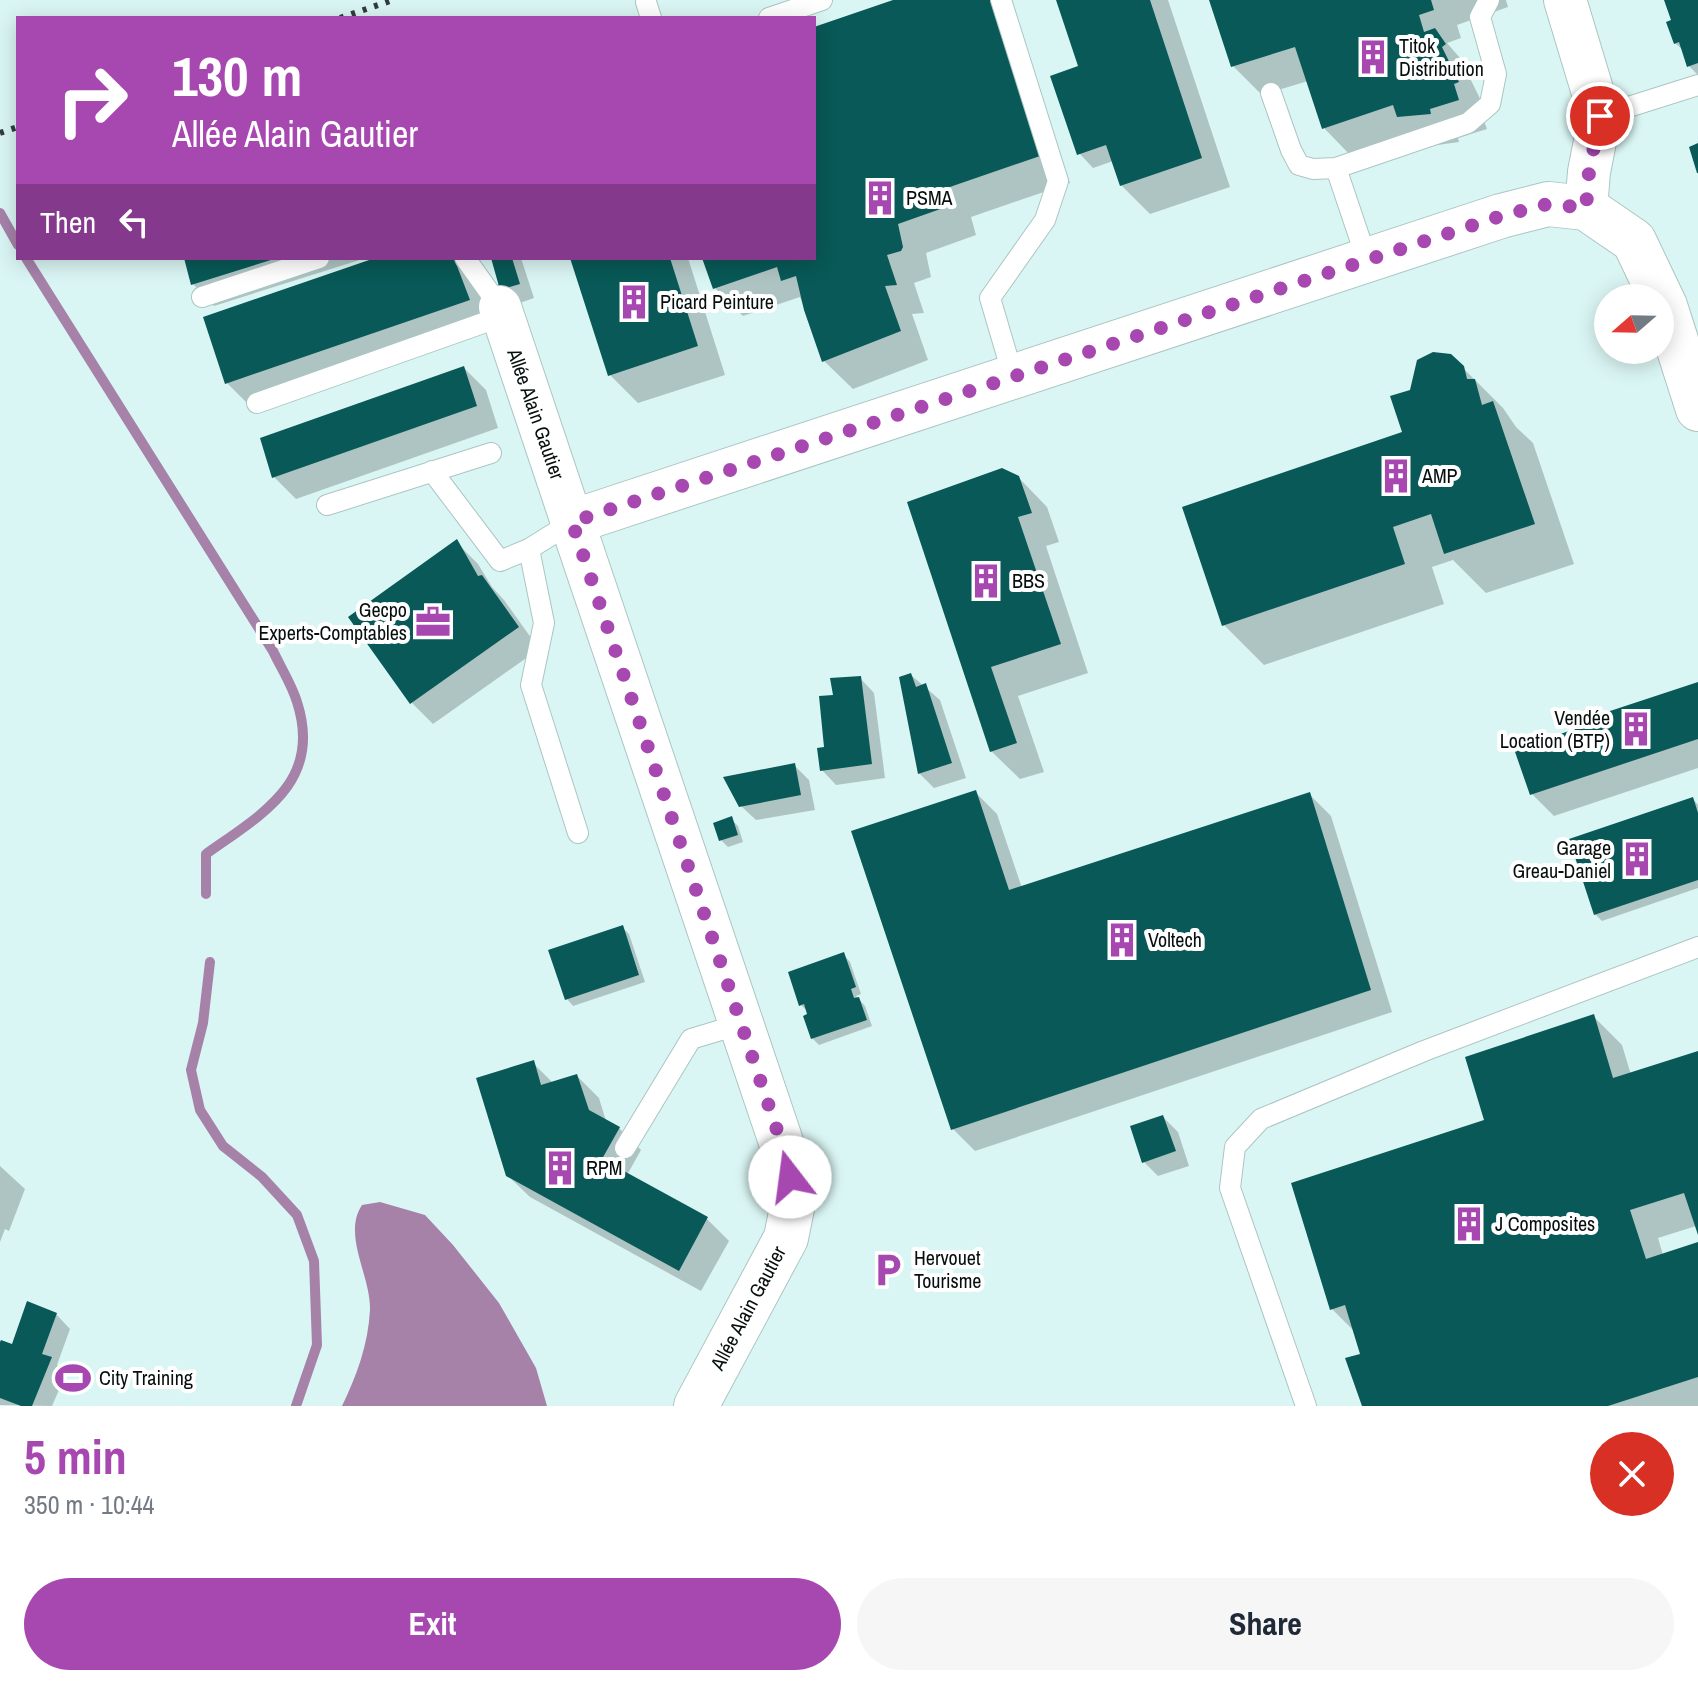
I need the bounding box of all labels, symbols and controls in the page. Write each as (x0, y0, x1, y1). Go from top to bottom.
place label: Titok Distribution (1399, 32, 1484, 82)
text: 130 m (172, 38, 302, 113)
building icon: Titok Distribution (1354, 38, 1392, 76)
icon: right (40, 48, 144, 152)
pin (1566, 82, 1634, 150)
icon: arrive (1578, 94, 1622, 138)
text: Allée Alain Gautier (172, 110, 418, 158)
building icon: PSMA (861, 179, 899, 217)
place label: PSMA (906, 184, 953, 211)
icon: left (112, 200, 156, 244)
text: Then (40, 202, 96, 242)
building icon: Picard Peinture (615, 283, 653, 321)
north arrow (1594, 284, 1674, 364)
map controls (1594, 284, 1674, 364)
place label: Picard Peinture (660, 288, 774, 315)
street label: Allée Alain Gautier (501, 344, 572, 483)
building icon: AMP (1377, 457, 1415, 495)
place label: AMP (1421, 462, 1458, 489)
building icon: BBS (967, 562, 1005, 600)
place label: BBS (1012, 567, 1045, 594)
place label: Gecpo Experts-Comptables (258, 596, 407, 646)
office icon: Gecpo Experts-Comptables (414, 603, 452, 641)
place label: Vendée Location (BTP) (1500, 704, 1610, 754)
building icon: Vendée Location (BTP) (1617, 710, 1655, 748)
place label: Garage Greau-Daniel (1513, 834, 1611, 884)
building icon: Garage Greau-Daniel (1618, 840, 1656, 878)
building icon: Voltech (1103, 921, 1141, 959)
place label: Voltech (1148, 926, 1202, 953)
position arrow (748, 1135, 832, 1219)
building icon: RPM (541, 1149, 579, 1187)
place label: RPM (586, 1154, 622, 1181)
building icon: J Composites (1450, 1205, 1488, 1243)
place label: J Composites (1495, 1210, 1595, 1237)
street label: Allée Alain Gautier (703, 1241, 792, 1375)
place label: Hervouet Tourisme (914, 1244, 981, 1294)
parking icon: Hervouet Tourisme (869, 1251, 907, 1289)
sports icon: City Training (54, 1359, 92, 1397)
place label: City Training (99, 1364, 193, 1391)
text: 5 min (24, 1424, 127, 1489)
button: close (1590, 1432, 1674, 1516)
text: 350 m · 10:44 (24, 1487, 154, 1522)
button: Exit (24, 1578, 841, 1670)
button: Share (857, 1578, 1674, 1670)

